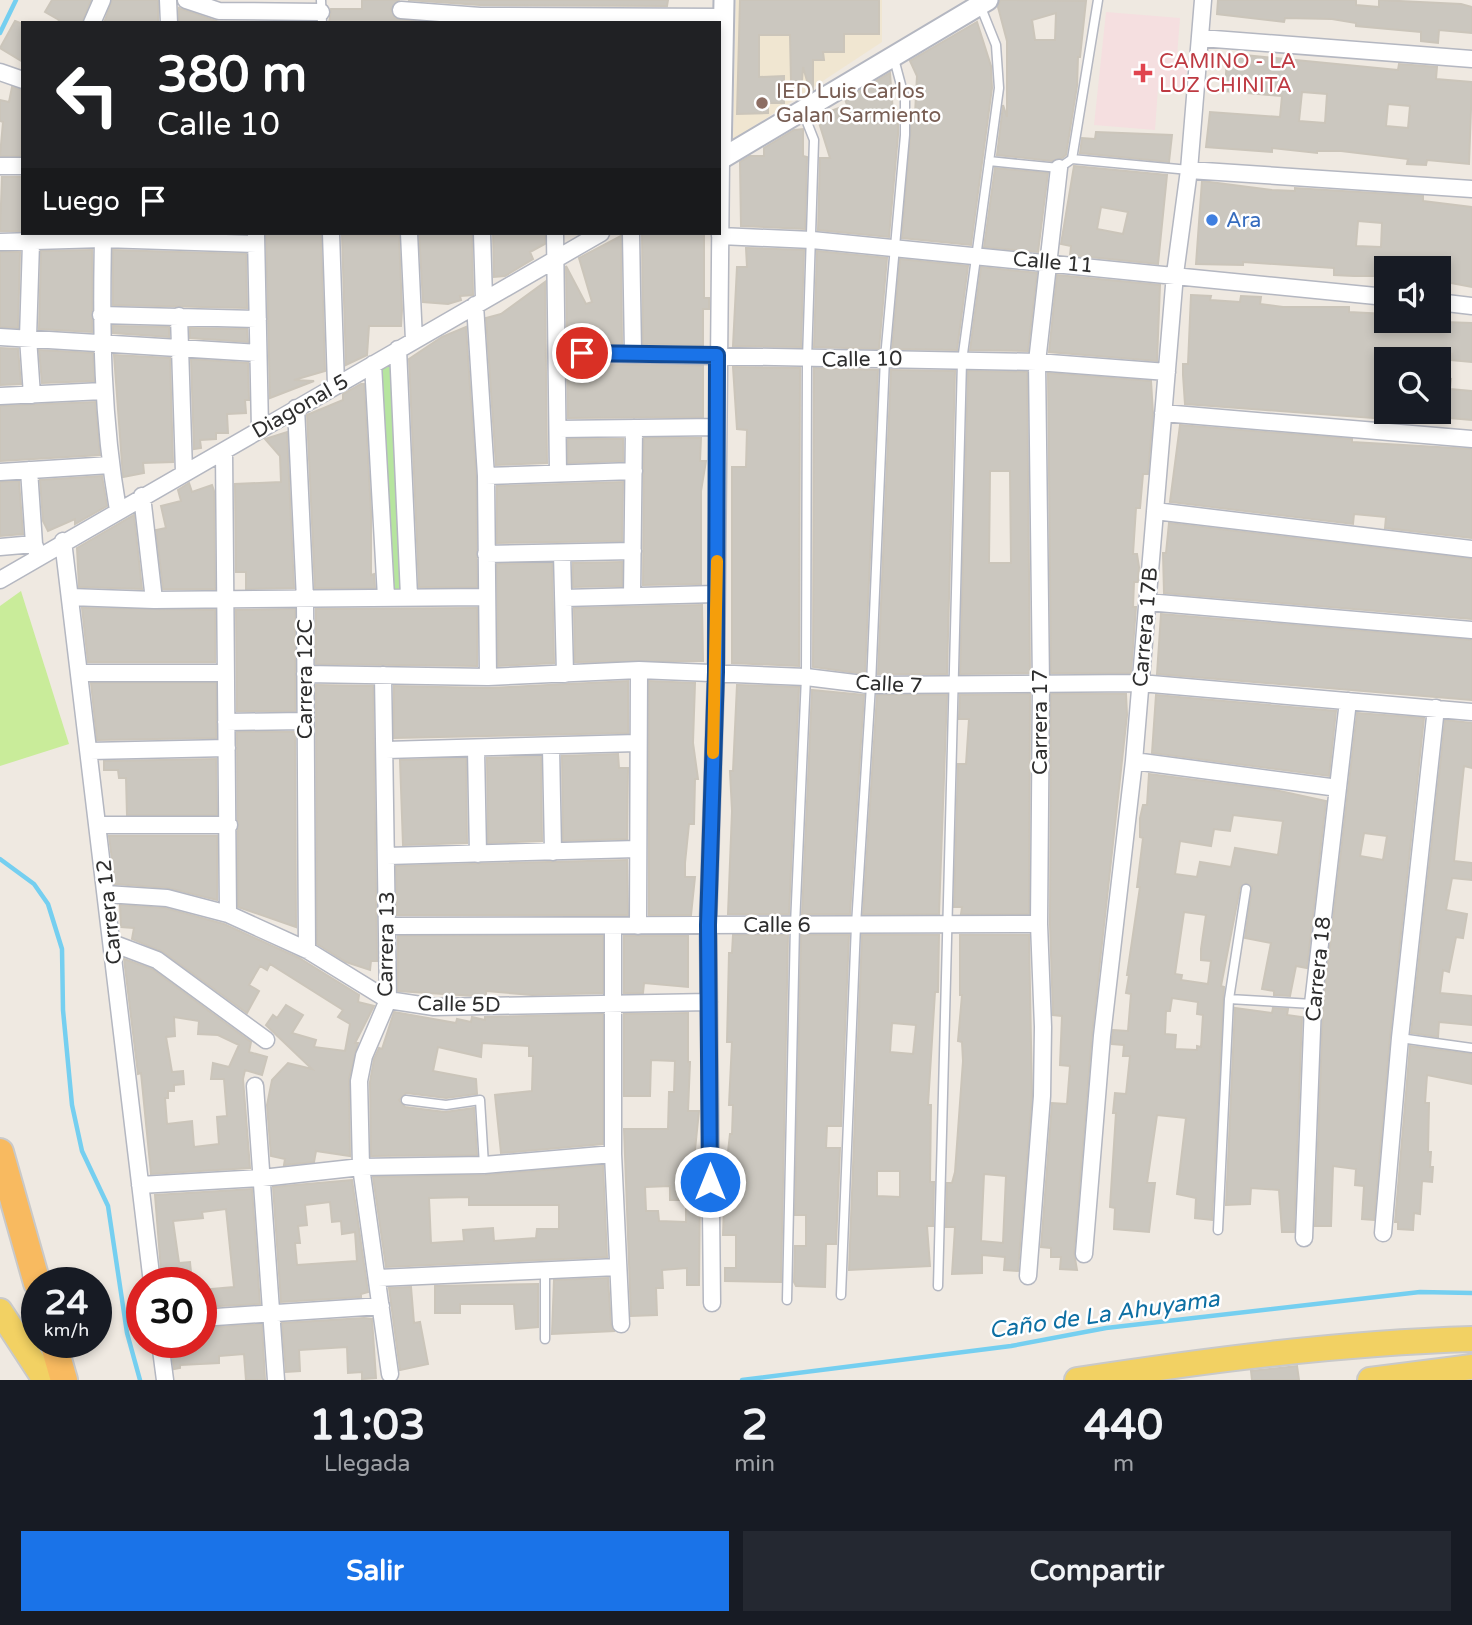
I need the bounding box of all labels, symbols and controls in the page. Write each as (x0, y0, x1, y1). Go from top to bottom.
text: 380 m (157, 46, 307, 105)
icon: left (42, 49, 133, 140)
place label: CAMINO - LA LUZ CHINITA (1159, 49, 1296, 98)
marker: CAMINO - LA LUZ CHINITA (1133, 63, 1153, 83)
place label: IED Luis Carlos Galan Sarmiento (776, 79, 941, 128)
marker: IED Luis Carlos Galan Sarmiento (754, 95, 770, 111)
text: Calle 10 (157, 106, 280, 144)
icon: arrive (134, 182, 172, 220)
text: Luego (42, 186, 120, 217)
place label: Ara (1226, 208, 1261, 233)
marker: Ara (1204, 212, 1220, 228)
street label: Calle 11 (1012, 247, 1094, 278)
map controls (1374, 256, 1451, 424)
button: sound (1374, 256, 1451, 333)
pin (552, 323, 612, 383)
icon: arrive (563, 334, 601, 372)
street label: Calle 10 (822, 346, 903, 373)
button: search (1374, 347, 1451, 424)
street label: Diagonal 5 (248, 369, 353, 444)
street label: Carrera 17B (1128, 566, 1163, 688)
street label: Carrera 12C (293, 619, 318, 739)
street label: Carrera 17 (1028, 669, 1053, 775)
street label: Calle 7 (855, 670, 923, 699)
street label: Carrera 12 (92, 858, 127, 966)
street label: Carrera 13 (373, 891, 400, 997)
street label: Calle 6 (743, 913, 811, 938)
street label: Carrera 18 (1301, 915, 1336, 1023)
street label: Calle 5D (417, 991, 501, 1018)
position arrow (673, 1145, 747, 1219)
speed limit sign: 30 (126, 1267, 217, 1358)
text: 24 (45, 1282, 88, 1324)
water label: Caño de La Ahuyama (987, 1285, 1222, 1345)
text: km/h (44, 1319, 89, 1341)
text: 11:03 (309, 1400, 425, 1451)
text: 2 (741, 1400, 768, 1451)
text: 440 (1084, 1400, 1163, 1451)
text: Llegada (324, 1450, 411, 1478)
text: min (734, 1450, 775, 1478)
text: m (1113, 1450, 1134, 1478)
button: Salir (21, 1531, 729, 1611)
button: Compartir (743, 1531, 1451, 1611)

